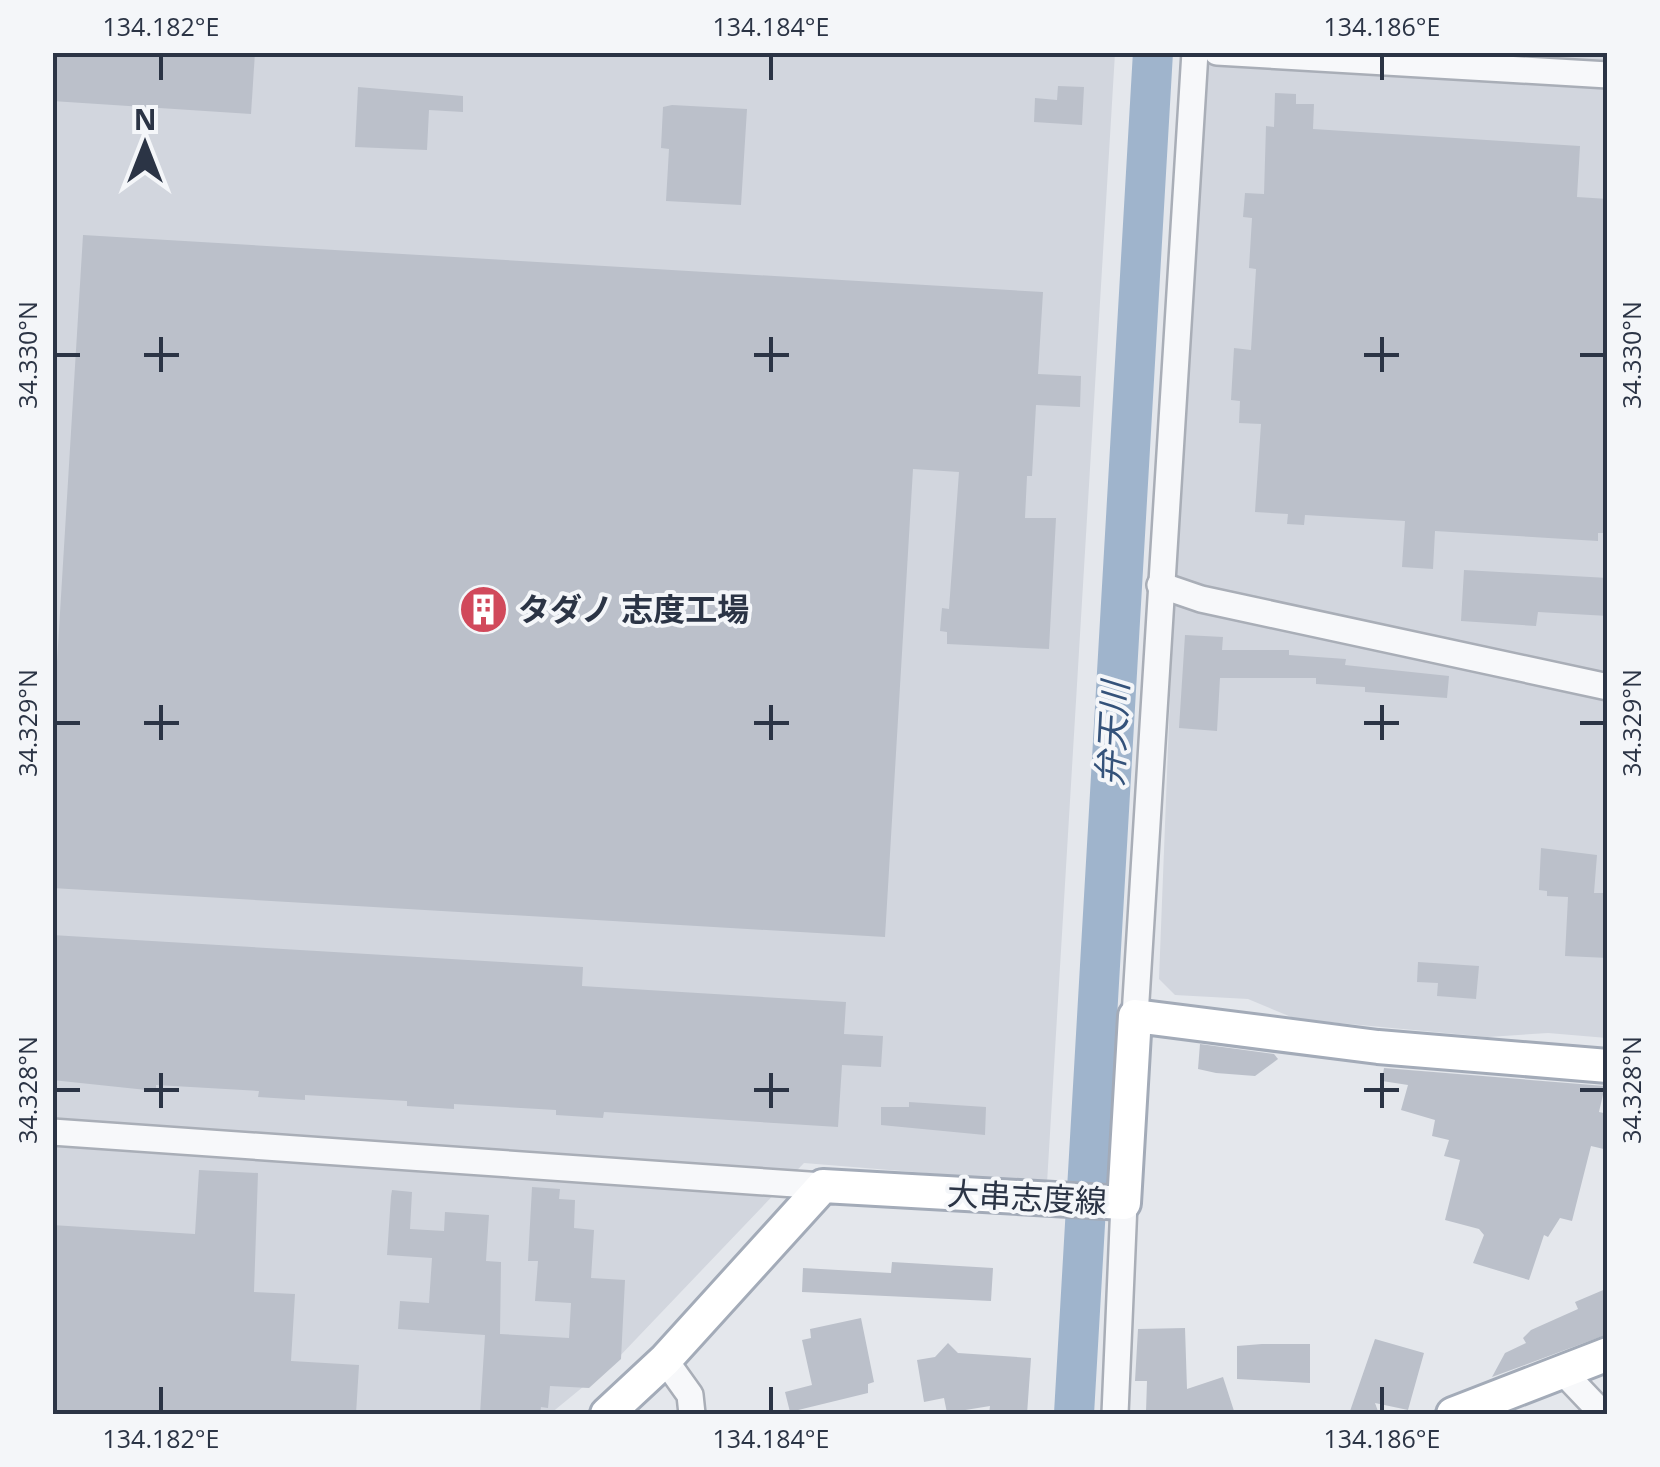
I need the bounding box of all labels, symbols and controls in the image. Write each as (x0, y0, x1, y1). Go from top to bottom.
text: 134.182°E (103, 9, 219, 43)
text: 134.184°E (713, 9, 829, 43)
text: 134.186°E (1324, 9, 1440, 43)
north arrow (95, 95, 195, 195)
text: N (134, 100, 156, 138)
text: 34.330°N (10, 301, 44, 409)
text: 34.330°N (1614, 301, 1648, 409)
building icon: タダノ 志度工場 (457, 584, 509, 636)
place label: タダノ 志度工場 (518, 587, 749, 630)
text: 34.329°N (10, 669, 44, 777)
text: 34.329°N (1614, 669, 1648, 777)
water label: 弁天川 (1085, 676, 1138, 788)
text: 34.328°N (10, 1036, 44, 1144)
text: 34.328°N (1614, 1036, 1648, 1144)
street label: 大串志度線 (946, 1171, 1108, 1222)
text: 134.182°E (103, 1421, 219, 1455)
text: 134.184°E (713, 1421, 829, 1455)
text: 134.186°E (1324, 1421, 1440, 1455)

